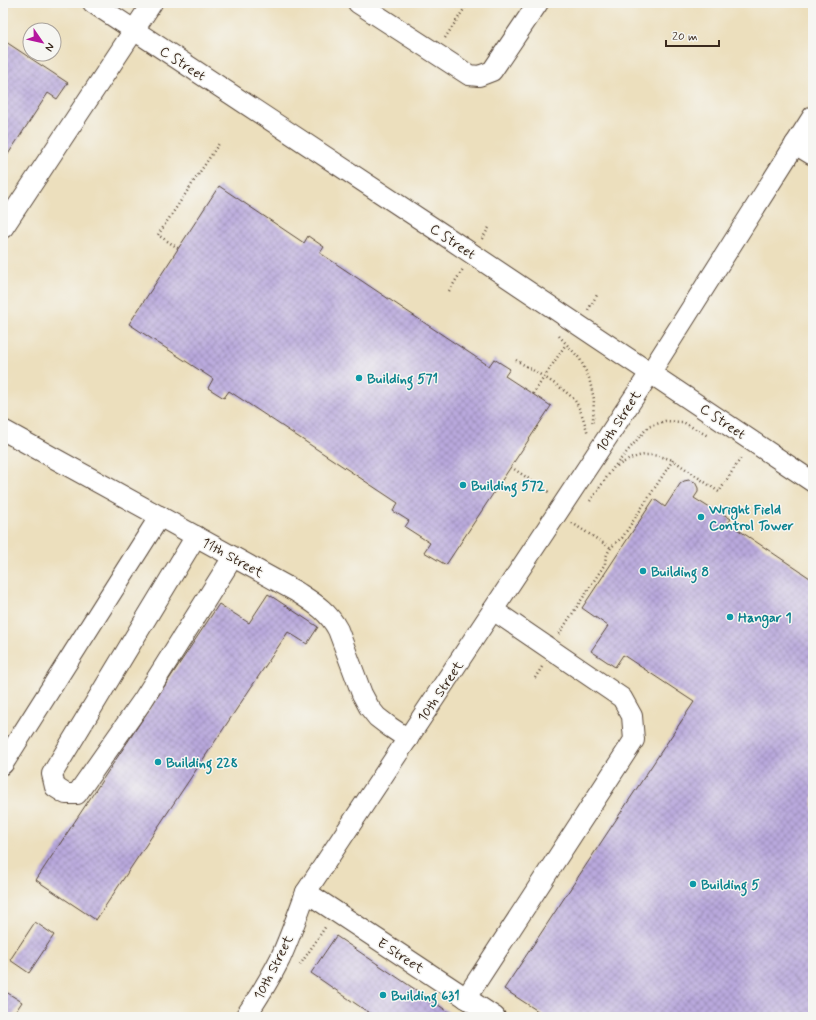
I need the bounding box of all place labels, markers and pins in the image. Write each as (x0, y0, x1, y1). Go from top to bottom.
place label: Building 571 (367, 370, 438, 391)
marker: Building 571 (354, 373, 364, 383)
place label: Building 572 (471, 477, 546, 498)
marker: Building 572 (458, 480, 468, 490)
place label: Wright Field Control Tower (708, 501, 794, 535)
marker: Wright Field Control Tower (696, 512, 706, 522)
place label: Building 8 (651, 563, 709, 584)
marker: Building 8 (638, 566, 648, 576)
place label: Hangar 1 (738, 609, 792, 629)
marker: Hangar 1 (725, 612, 735, 622)
place label: Building 228 (166, 754, 238, 775)
marker: Building 228 (153, 757, 163, 767)
place label: Building 5 (701, 876, 760, 897)
marker: Building 5 (688, 879, 698, 889)
place label: Building 631 (391, 987, 460, 1008)
marker: Building 631 (378, 990, 388, 1000)

